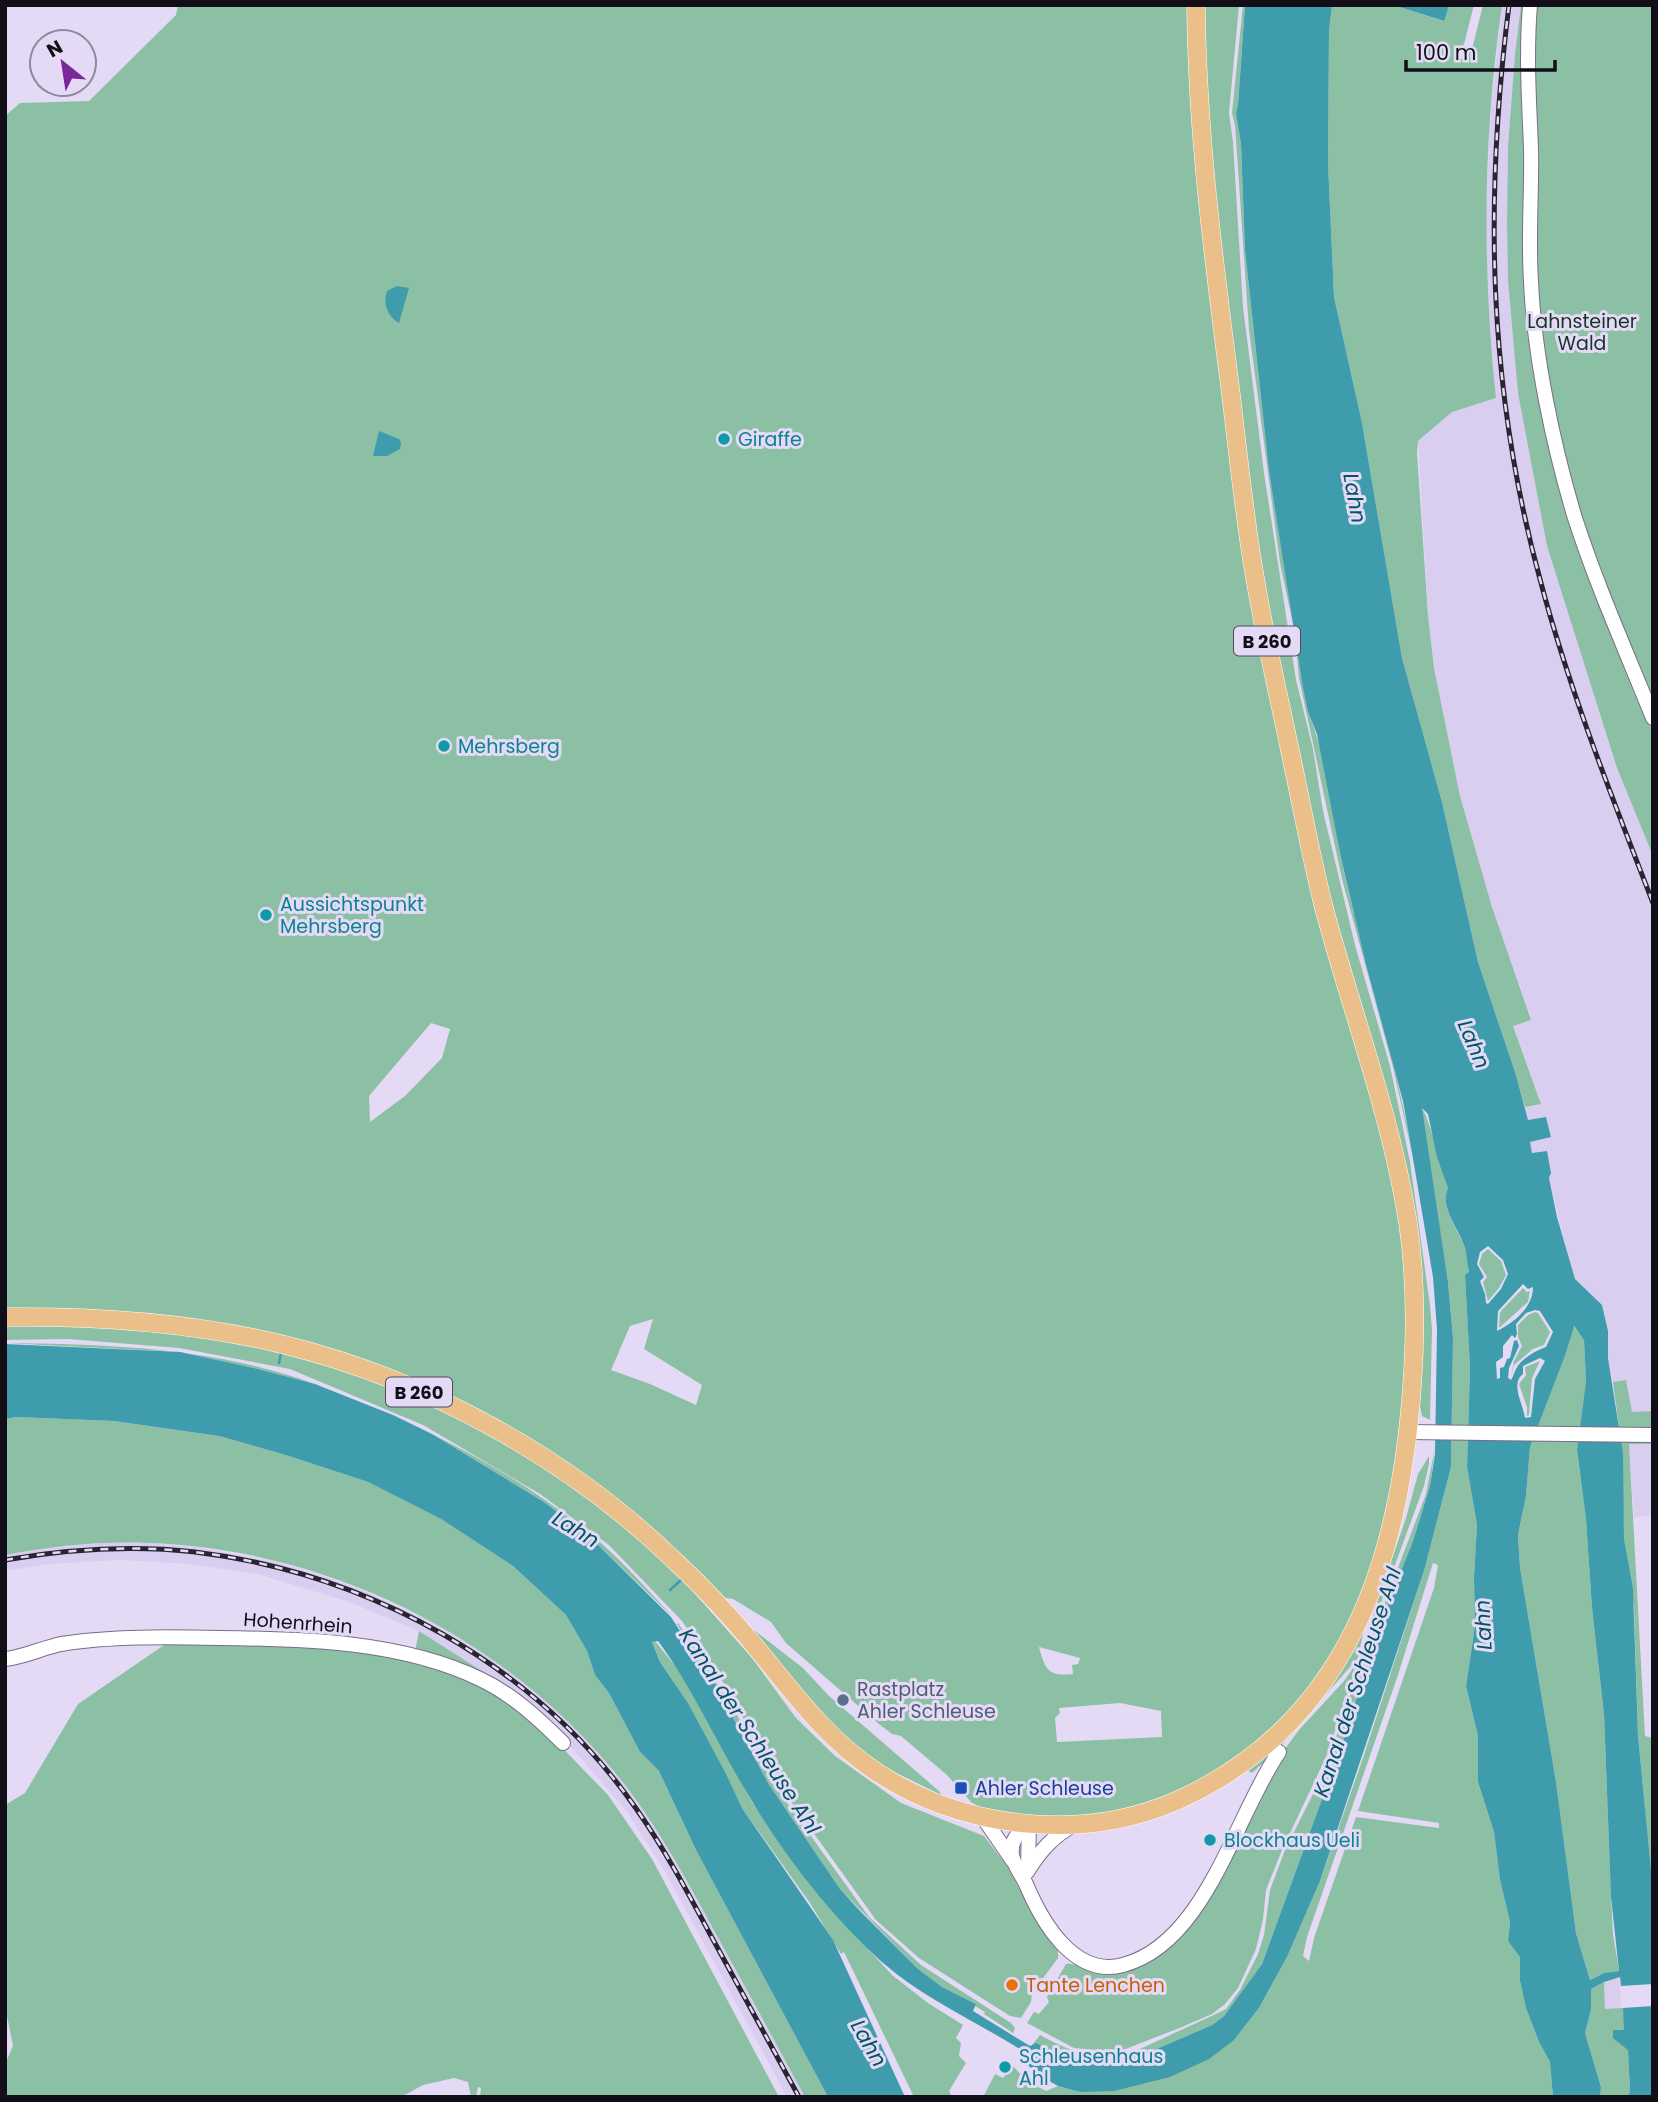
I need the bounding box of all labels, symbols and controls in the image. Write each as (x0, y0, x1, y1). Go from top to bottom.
north arrow (28, 28, 98, 98)
scale bar (1406, 28, 1555, 72)
text: N (42, 33, 68, 64)
text: 100 m (1416, 38, 1476, 67)
park label: Lahnsteiner Wald (1527, 308, 1637, 357)
place label: Giraffe (738, 426, 802, 453)
marker: Giraffe (716, 431, 732, 447)
water label: Lahn (1336, 471, 1374, 525)
road number: B 260 (1234, 626, 1300, 656)
place label: Mehrsberg (458, 733, 560, 760)
marker: Mehrsberg (436, 738, 452, 754)
place label: Aussichtspunkt Mehrsberg (280, 891, 424, 940)
marker: Aussichtspunkt Mehrsberg (258, 907, 274, 923)
water label: Lahn (1451, 1015, 1497, 1073)
road number: B 260 (386, 1378, 452, 1406)
water label: Lahn (547, 1504, 605, 1554)
water label: Kanal der Schleuse Ahl (1306, 1563, 1408, 1801)
water label: Lahn (1467, 1599, 1499, 1651)
street label: Hohenrhein (243, 1606, 353, 1640)
water label: Kanal der Schleuse Ahl (672, 1622, 828, 1840)
place label: Rastplatz Ahler Schleuse (857, 1676, 996, 1725)
marker: Rastplatz Ahler Schleuse (835, 1692, 851, 1708)
place label: Ahler Schleuse (975, 1775, 1114, 1802)
marker: Ahler Schleuse (953, 1780, 969, 1796)
place label: Blockhaus Ueli (1224, 1827, 1360, 1854)
marker: Blockhaus Ueli (1202, 1832, 1218, 1848)
place label: Tante Lenchen (1026, 1972, 1165, 1999)
marker: Tante Lenchen (1004, 1977, 1020, 1993)
water label: Lahn (844, 2014, 894, 2072)
place label: Schleusenhaus Ahl (1019, 2043, 1163, 2092)
marker: Schleusenhaus Ahl (997, 2059, 1013, 2075)

